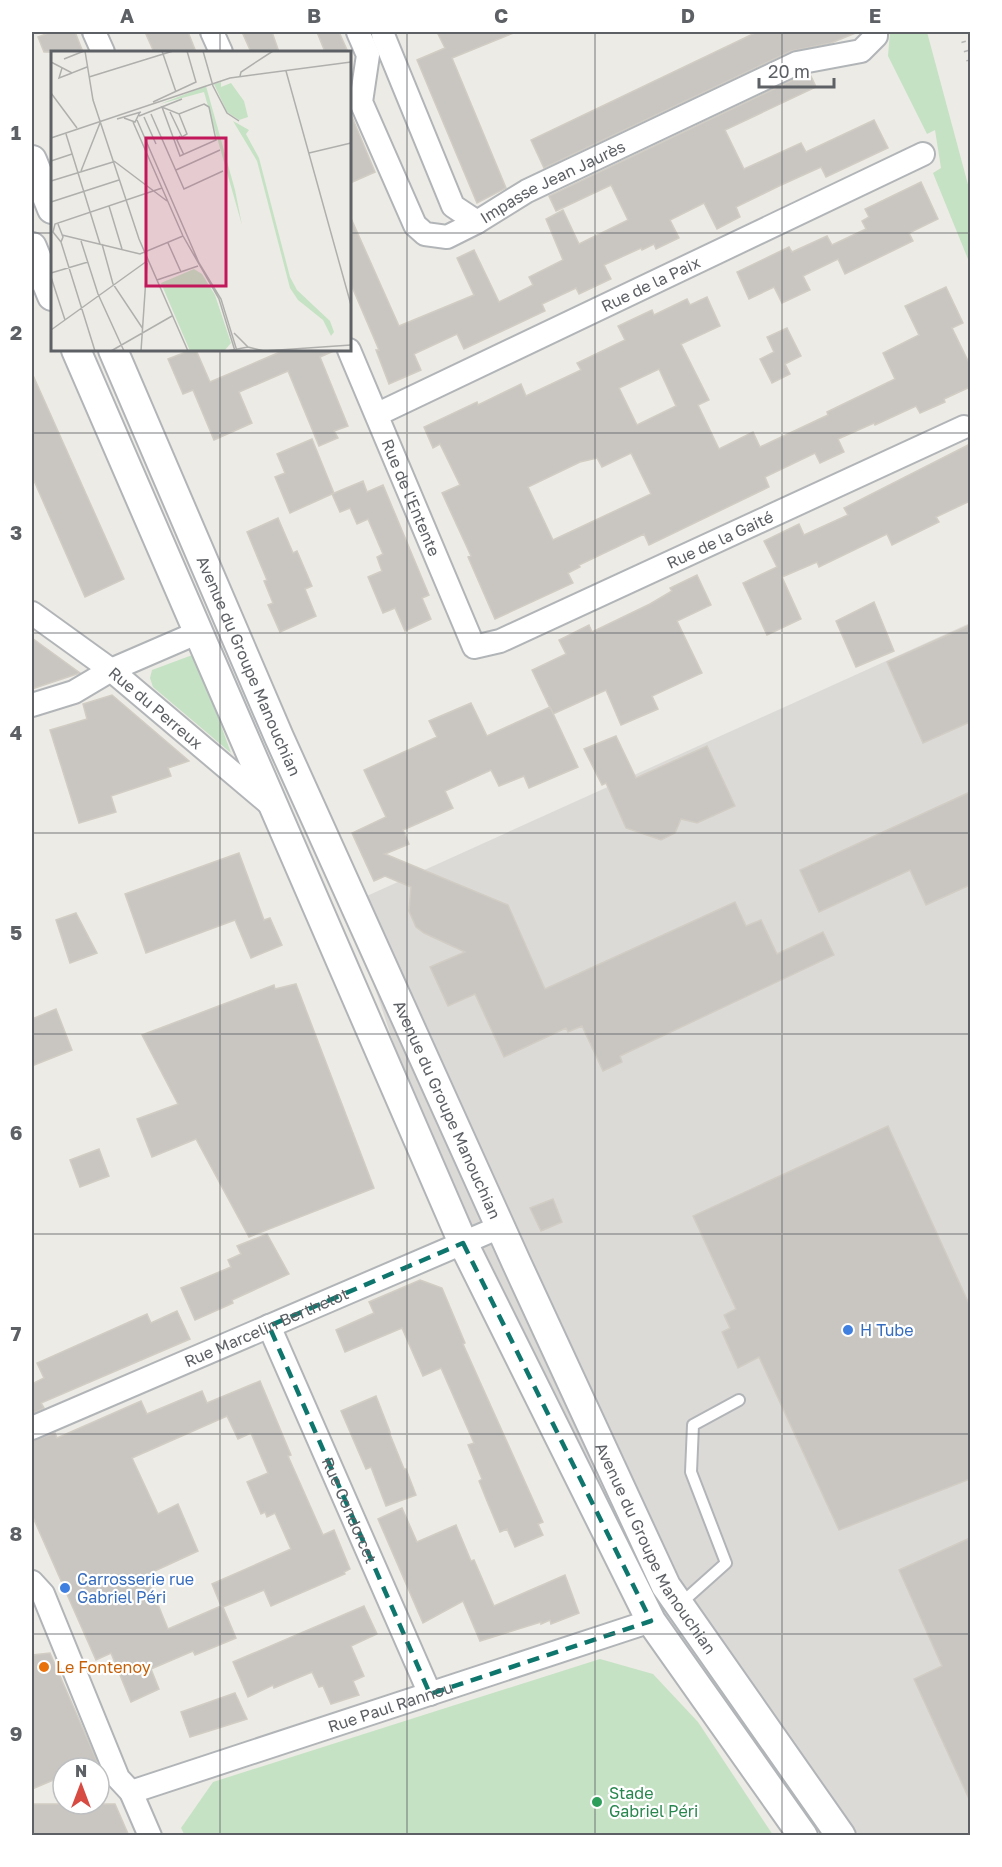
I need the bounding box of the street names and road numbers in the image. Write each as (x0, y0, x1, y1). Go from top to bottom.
street label: Impasse Jean Jaurès (476, 136, 628, 228)
street label: Rue de la Paix (598, 252, 703, 316)
street label: Rue de l'Entente (378, 436, 445, 559)
street label: Rue de la Gaité (663, 506, 776, 573)
street label: Avenue du Groupe Manouchian (193, 553, 305, 779)
street label: Rue du Perreux (105, 662, 207, 753)
street label: Avenue du Groupe Manouchian (389, 997, 505, 1222)
street label: Rue Marcelin Berthelot (181, 1283, 351, 1371)
street label: Avenue du Groupe Manouchian (591, 1439, 720, 1658)
street label: Rue Condorcet (318, 1454, 382, 1566)
street label: Rue Paul Rannou (325, 1677, 455, 1737)

